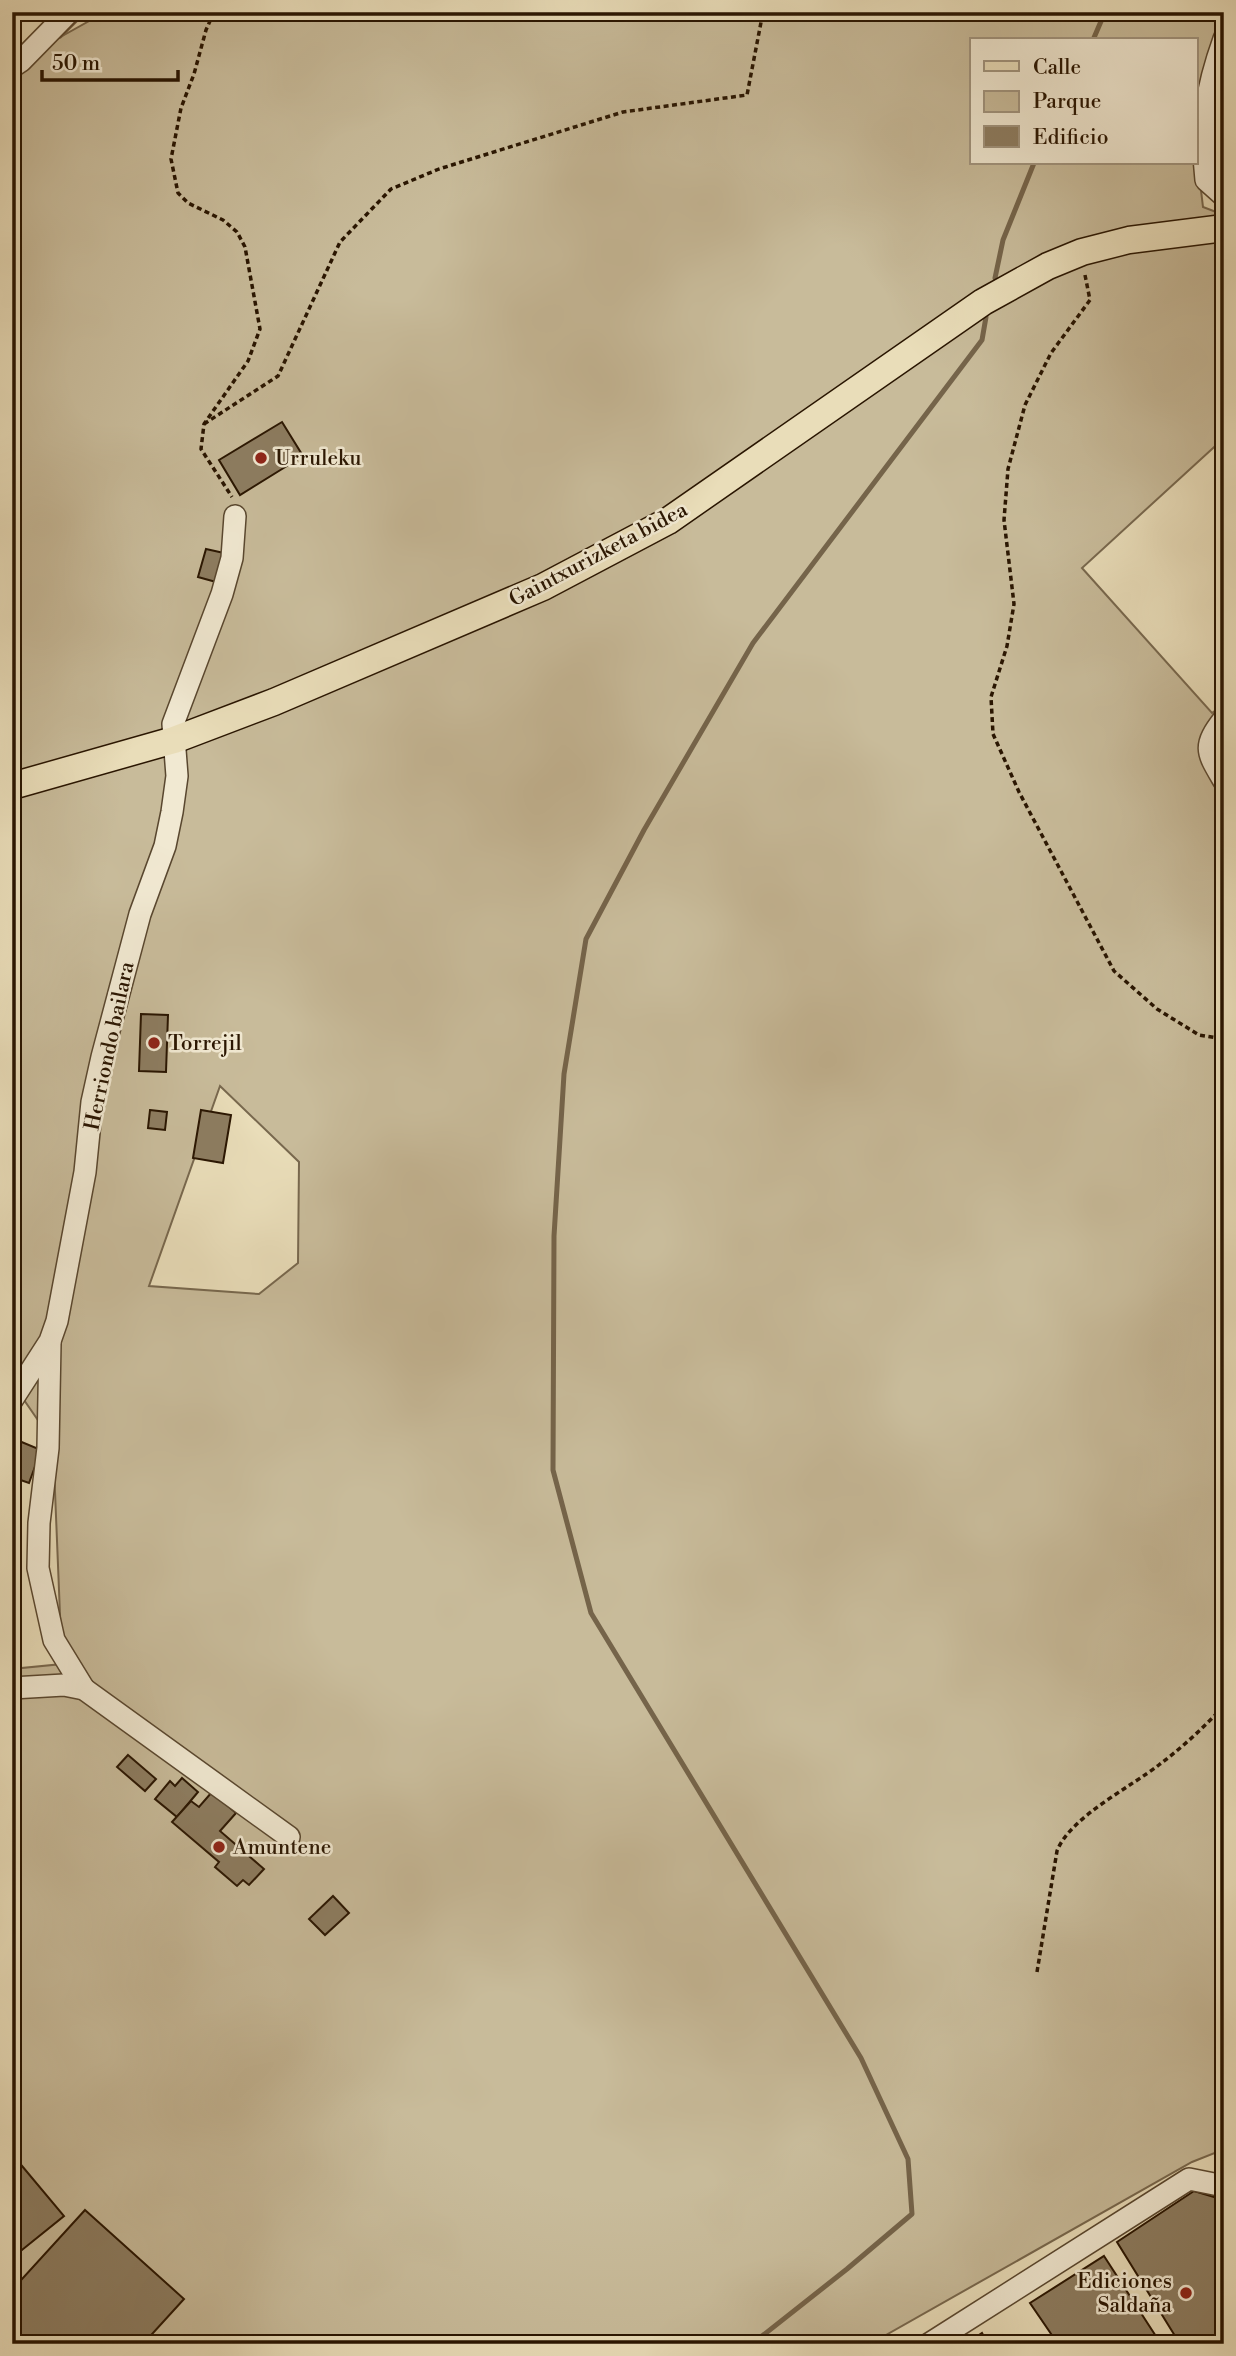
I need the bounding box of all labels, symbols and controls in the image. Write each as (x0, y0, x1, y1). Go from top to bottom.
scale bar (42, 38, 178, 82)
legend (970, 38, 1198, 164)
text: 50 m (52, 51, 100, 77)
text: Calle (1033, 55, 1081, 81)
text: Parque (1033, 89, 1101, 115)
text: Edificio (1033, 125, 1109, 151)
place label: Urruleku (275, 446, 362, 472)
marker: Urruleku (253, 450, 269, 466)
street label: Gaintxurizketa bidea (505, 497, 692, 613)
street label: Herriondo bailara (79, 959, 141, 1133)
place label: Torrejil (168, 1031, 242, 1057)
marker: Torrejil (146, 1035, 162, 1051)
place label: Amuntene (232, 1835, 331, 1861)
marker: Amuntene (211, 1839, 227, 1855)
place label: Ediciones Saldaña (1077, 2269, 1172, 2319)
marker: Ediciones Saldaña (1178, 2285, 1194, 2301)

